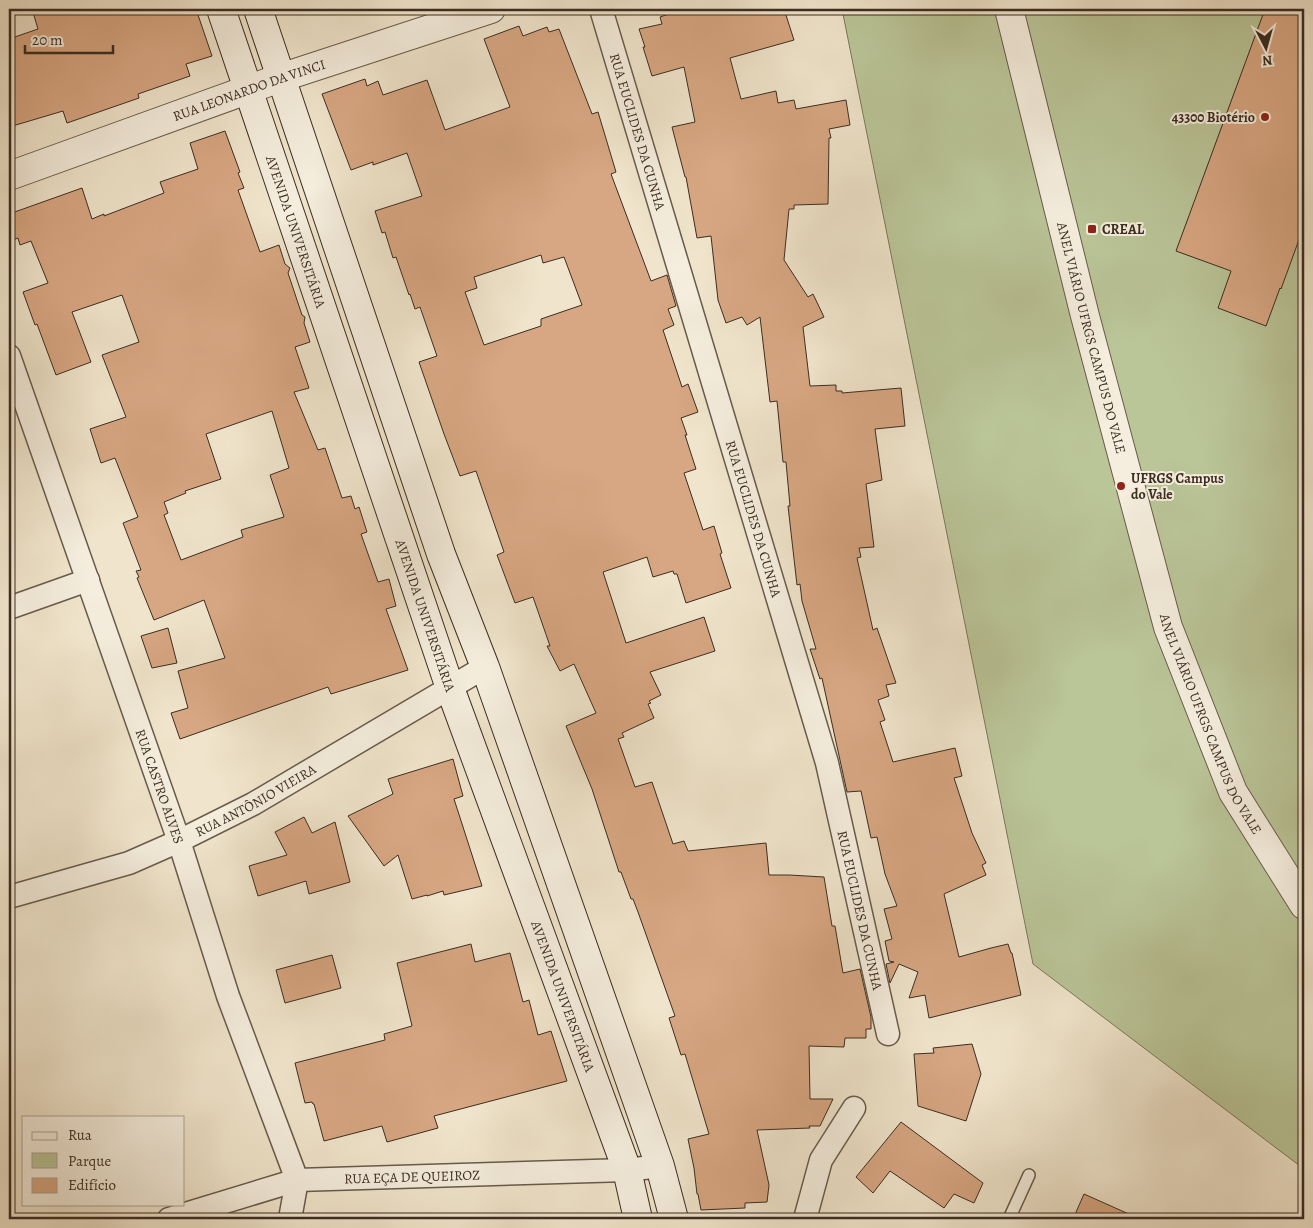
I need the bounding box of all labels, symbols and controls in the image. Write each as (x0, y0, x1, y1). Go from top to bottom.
scale bar (25, 22, 112, 54)
north arrow (1240, 22, 1290, 72)
text: 20 m (32, 30, 63, 50)
text: N (1261, 50, 1273, 70)
street label: RUA EUCLIDES DA CUNHA (605, 51, 670, 213)
street label: RUA LEONARDO DA VINCI (170, 55, 328, 126)
place label: 43300 Biotério (1172, 108, 1255, 127)
marker: 43300 Biotério (1259, 111, 1271, 123)
street label: AVENIDA UNIVERSITÁRIA (261, 152, 330, 311)
street label: ANEL VIÁRIO UFRGS CAMPUS DO VALE (1052, 219, 1130, 456)
place label: CREAL (1102, 220, 1145, 239)
marker: CREAL (1086, 223, 1098, 235)
street label: RUA EUCLIDES DA CUNHA (721, 438, 786, 600)
place label: UFRGS Campus do Vale (1131, 469, 1224, 504)
marker: UFRGS Campus do Vale (1115, 480, 1127, 492)
street label: AVENIDA UNIVERSITÁRIA (390, 536, 460, 695)
street label: ANEL VIÁRIO UFRGS CAMPUS DO VALE (1155, 611, 1266, 838)
street label: RUA CASTRO ALVES (130, 726, 188, 847)
street label: RUA ANTÔNIO VIEIRA (192, 759, 320, 841)
street label: RUA EUCLIDES DA CUNHA (832, 829, 887, 993)
street label: AVENIDA UNIVERSITÁRIA (526, 917, 599, 1075)
legend (22, 1116, 185, 1206)
text: Rua (68, 1125, 92, 1145)
text: Parque (68, 1151, 111, 1171)
street label: RUA EÇA DE QUEIROZ (344, 1165, 480, 1189)
text: Edifício (68, 1175, 116, 1195)

